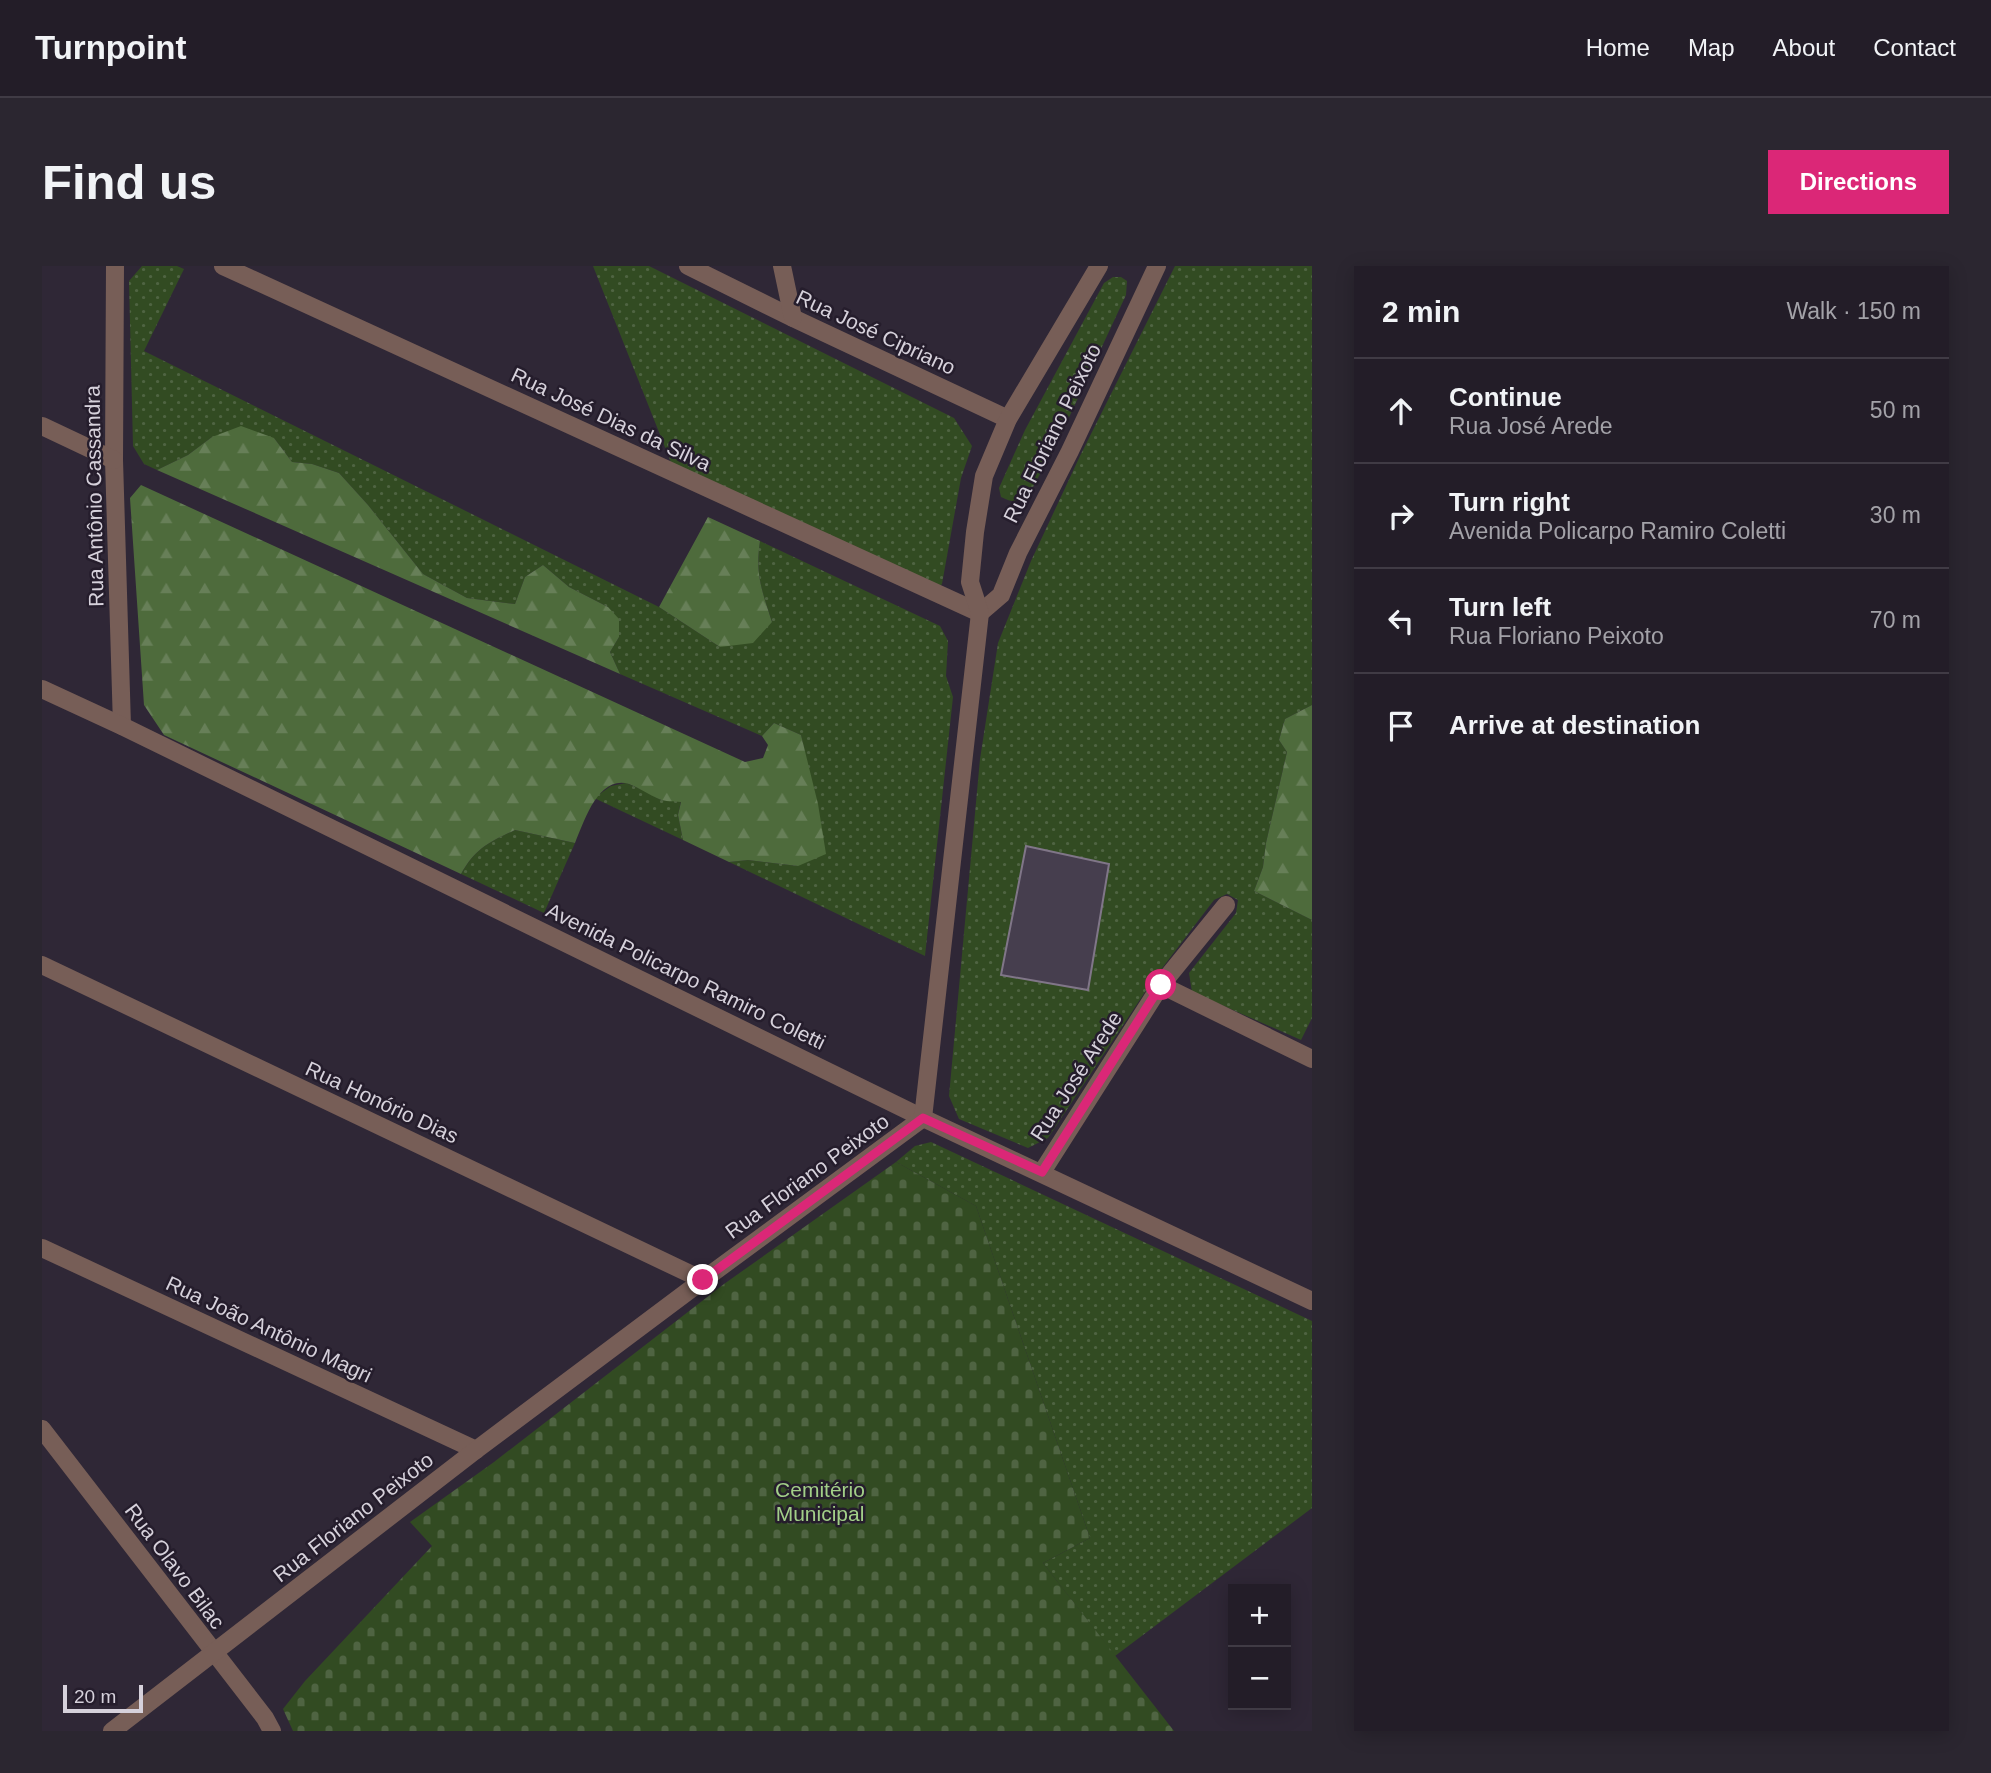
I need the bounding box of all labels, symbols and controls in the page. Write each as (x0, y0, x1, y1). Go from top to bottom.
text: Turnpoint (35, 29, 187, 66)
text: Home (1586, 34, 1650, 61)
text: Map (1688, 34, 1735, 61)
text: About (1773, 34, 1835, 61)
text: Contact (1873, 34, 1956, 61)
button: Directions (1768, 150, 1949, 214)
text: Find us (42, 155, 216, 209)
street label: Rua José Cipriano (793, 285, 959, 379)
text: 2 min (1382, 295, 1460, 328)
text: Walk · 150 m (1786, 298, 1921, 324)
street label: Rua Floriano Peixoto (999, 340, 1105, 526)
street label: Rua José Dias da Silva (508, 363, 715, 475)
text: Continue (1449, 382, 1562, 412)
street label: Rua Antônio Cassandra (81, 385, 107, 607)
icon: ahead (1382, 392, 1420, 430)
text: 50 m (1870, 397, 1921, 423)
text: Rua José Arede (1449, 413, 1613, 439)
text: Turn right (1449, 487, 1570, 517)
icon: right (1382, 497, 1420, 535)
text: 30 m (1870, 502, 1921, 528)
text: Avenida Policarpo Ramiro Coletti (1449, 518, 1786, 544)
text: Turn left (1449, 592, 1551, 622)
icon: left (1382, 602, 1420, 640)
text: 70 m (1870, 607, 1921, 633)
text: Rua Floriano Peixoto (1449, 623, 1664, 649)
icon: arrive (1382, 707, 1420, 745)
text: Arrive at destination (1449, 710, 1700, 740)
street label: Avenida Policarpo Ramiro Coletti (543, 898, 829, 1054)
route start (1145, 969, 1176, 1000)
street label: Rua José Arede (1026, 1007, 1126, 1145)
street label: Rua Honório Dias (302, 1057, 462, 1147)
street label: Rua Floriano Peixoto (721, 1109, 893, 1243)
route end (687, 1264, 718, 1295)
street label: Rua João Antônio Magri (163, 1271, 375, 1387)
street label: Rua Floriano Peixoto (269, 1448, 437, 1586)
park label: Cemitério Municipal (775, 1478, 865, 1525)
street label: Rua Olavo Bilac (121, 1499, 229, 1633)
map controls (1228, 1584, 1291, 1710)
button: + (1228, 1584, 1291, 1647)
button: − (1228, 1647, 1291, 1710)
scale bar (63, 1682, 144, 1714)
text: 20 m (74, 1686, 116, 1707)

